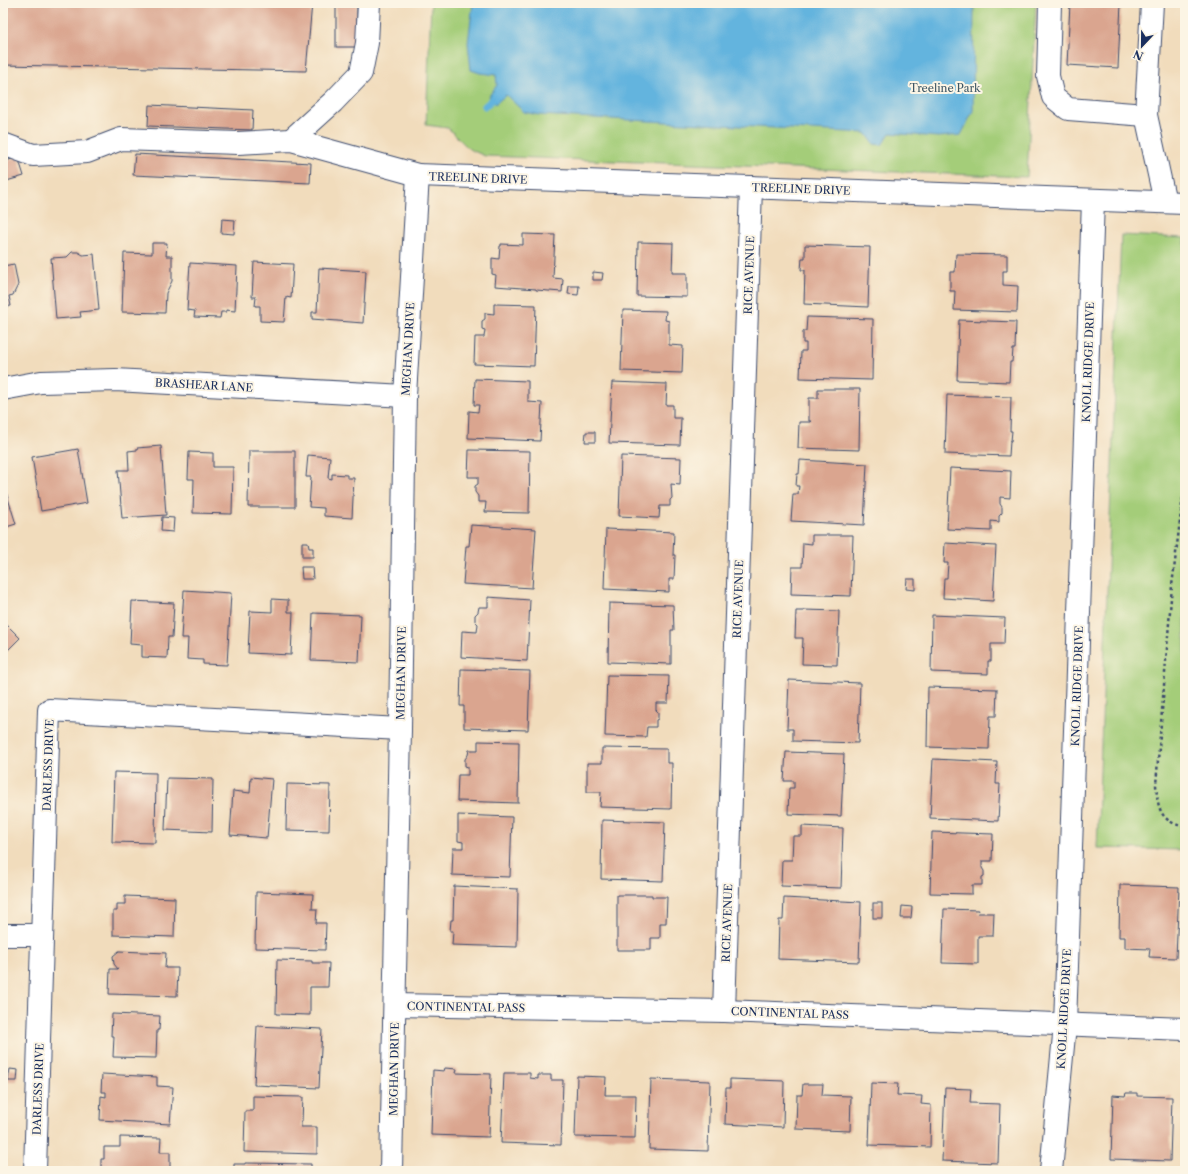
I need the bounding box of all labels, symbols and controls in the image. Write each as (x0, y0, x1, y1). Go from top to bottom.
north arrow (1122, 26, 1162, 66)
text: N (1131, 47, 1145, 64)
park label: Treeline Park (910, 81, 981, 95)
street label: TREELINE DRIVE (428, 169, 528, 187)
street label: TREELINE DRIVE (751, 180, 851, 198)
street label: RICE AVENUE (741, 235, 757, 315)
street label: MEGHAN DRIVE (399, 301, 417, 396)
street label: KNOLL RIDGE DRIVE (1079, 301, 1097, 423)
street label: BRASHEAR LANE (155, 375, 254, 395)
street label: RICE AVENUE (730, 559, 746, 639)
street label: KNOLL RIDGE DRIVE (1068, 625, 1086, 747)
street label: MEGHAN DRIVE (393, 626, 409, 720)
street label: DARLESS DRIVE (39, 718, 57, 811)
street label: RICE AVENUE (719, 883, 735, 963)
street label: KNOLL RIDGE DRIVE (1054, 948, 1074, 1070)
street label: CONTINENTAL PASS (407, 999, 525, 1015)
street label: CONTINENTAL PASS (731, 1004, 849, 1022)
street label: MEGHAN DRIVE (386, 1022, 402, 1116)
street label: DARLESS DRIVE (29, 1042, 47, 1135)

